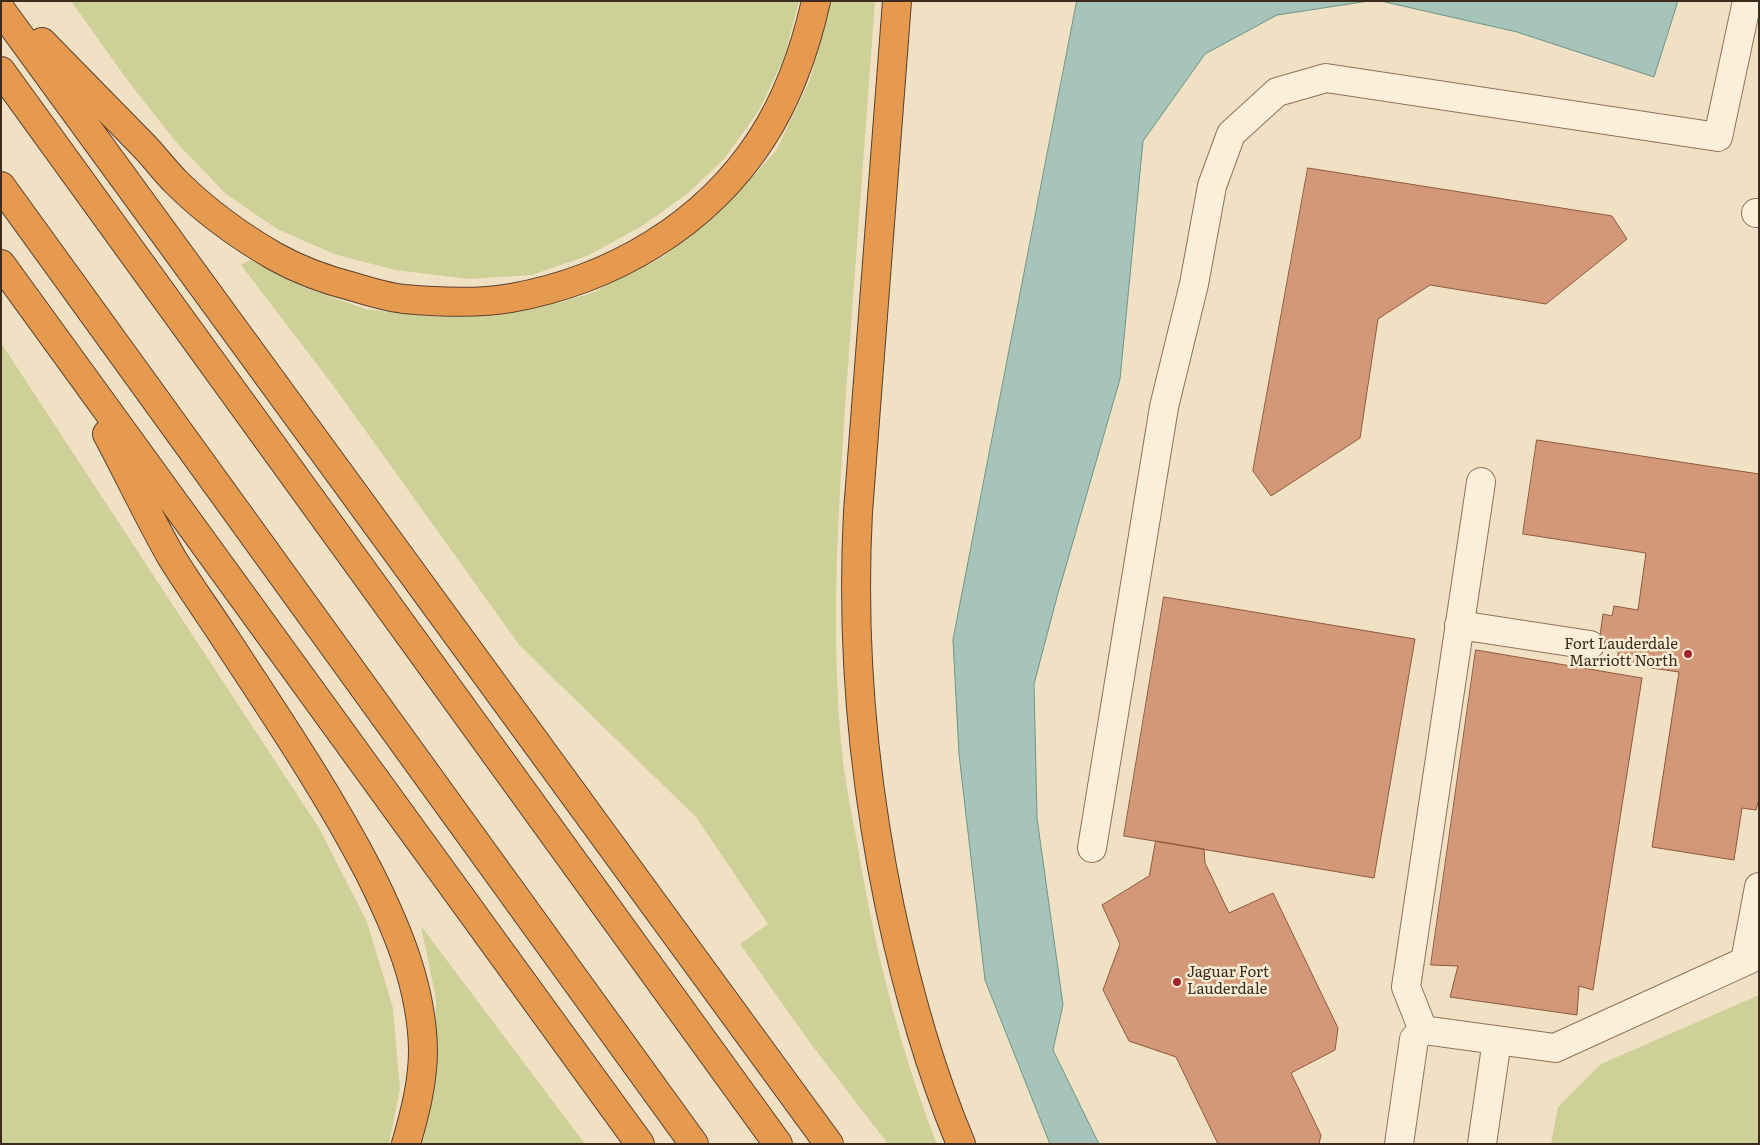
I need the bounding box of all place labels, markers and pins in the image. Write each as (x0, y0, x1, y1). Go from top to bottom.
place label: Fort Lauderdale Marriott North (1564, 636, 1678, 671)
marker: Fort Lauderdale Marriott North (1682, 648, 1694, 660)
place label: Jaguar Fort Lauderdale (1187, 964, 1269, 999)
marker: Jaguar Fort Lauderdale (1171, 976, 1183, 988)

